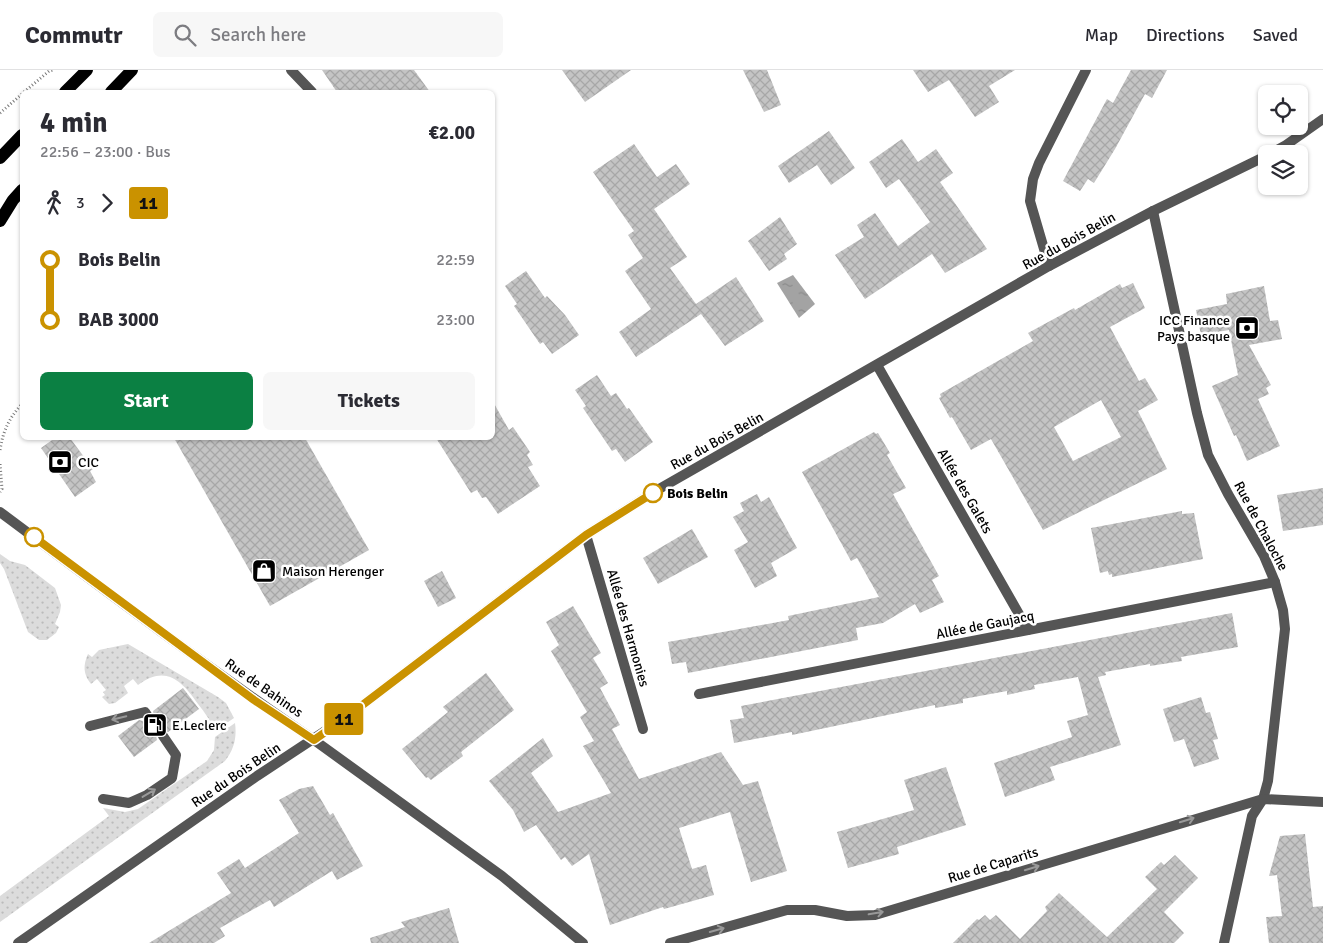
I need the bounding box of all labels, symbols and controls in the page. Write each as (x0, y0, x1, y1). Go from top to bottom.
search box (153, 12, 503, 57)
text: Commutr (25, 20, 123, 50)
icon: search (171, 21, 199, 49)
text: Search here (211, 23, 306, 47)
text: Map (1085, 24, 1118, 46)
text: Directions (1146, 24, 1225, 46)
text: Saved (1253, 24, 1298, 46)
map controls (1258, 85, 1308, 195)
button: locate (1258, 85, 1308, 135)
text: 4 min (40, 106, 108, 140)
text: €2.00 (429, 121, 475, 145)
text: 22:56 – 23:00 · Bus (40, 142, 171, 162)
button: layers (1258, 145, 1308, 195)
icon: walk (40, 189, 68, 217)
icon: forward (93, 189, 121, 217)
text: 11 (139, 192, 158, 214)
text: 3 (76, 193, 85, 213)
street label: Rue du Bois Belin (1020, 208, 1118, 274)
text: Bois Belin (78, 248, 161, 272)
text: 22:59 (436, 250, 475, 270)
text: BAB 3000 (78, 308, 159, 332)
text: 23:00 (436, 310, 475, 330)
place label: ICC Finance Pays basque (1157, 312, 1230, 345)
bank icon: ICC Finance Pays basque (1234, 315, 1260, 341)
button: Start (40, 372, 253, 430)
button: Tickets (263, 372, 475, 430)
street label: Rue du Bois Belin (668, 408, 766, 474)
street label: Allée des Galets (934, 446, 996, 536)
bank icon: CIC (47, 449, 73, 475)
place label: CIC (78, 454, 99, 471)
street label: Rue de Chaloche (1230, 478, 1292, 574)
marker: Bois Belin (643, 483, 663, 503)
place label: Bois Belin (667, 485, 728, 502)
unlabelled marker (24, 527, 44, 547)
shop icon: Maison Herenger (251, 558, 277, 584)
place label: Maison Herenger (282, 563, 385, 580)
street label: Allée des Harmonies (603, 567, 653, 689)
street label: Allée de Gaujacq (934, 607, 1036, 643)
street label: Rue de Bahinos (222, 655, 306, 721)
line badge: 11 (322, 703, 366, 735)
text: 11 (334, 708, 354, 730)
fuel station icon: E.Leclerc (142, 712, 168, 738)
one-way arrow (111, 714, 127, 723)
place label: E.Leclerc (172, 717, 227, 734)
street label: Rue du Bois Belin (188, 739, 284, 811)
one-way arrow (141, 788, 155, 798)
one-way arrow (1179, 815, 1195, 825)
street label: Rue de Caparits (946, 843, 1040, 887)
one-way arrow (1023, 862, 1039, 872)
one-way arrow (868, 908, 884, 918)
one-way arrow (709, 924, 725, 934)

